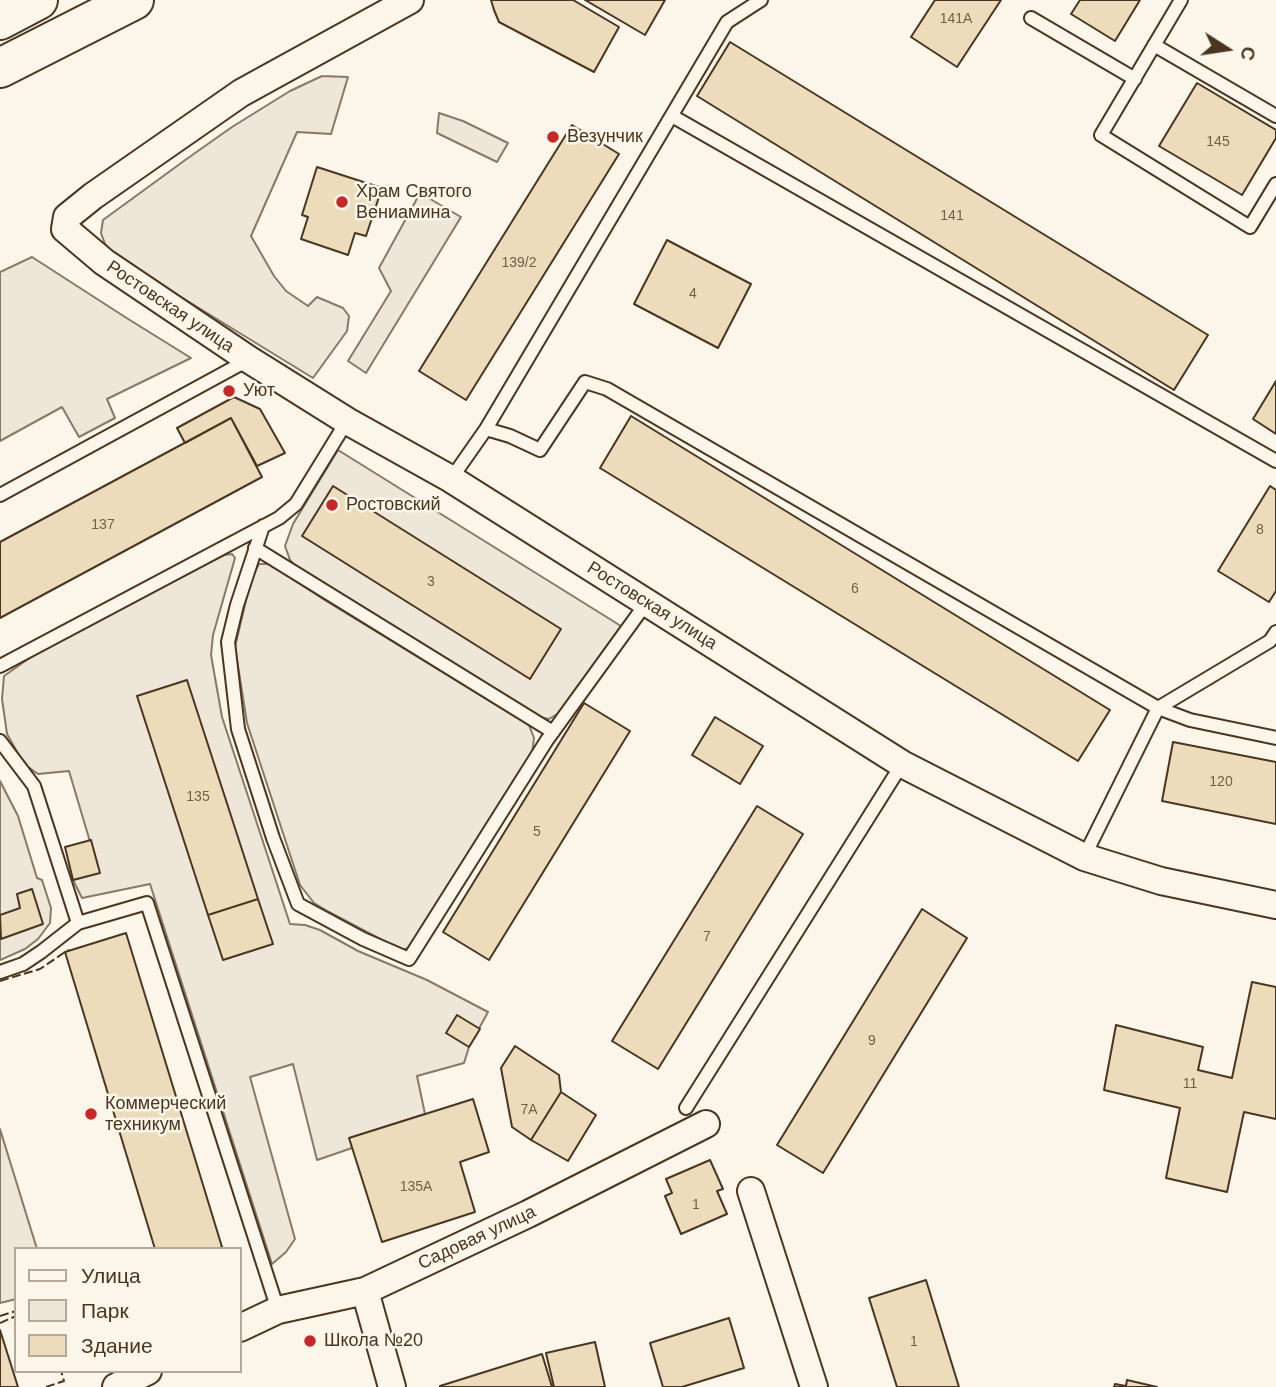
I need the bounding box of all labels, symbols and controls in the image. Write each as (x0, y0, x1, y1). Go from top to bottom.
house number: 141А (940, 11, 972, 27)
north arrow (1192, 14, 1262, 84)
text: С (1236, 45, 1260, 62)
place label: Везунчик (567, 126, 643, 148)
marker: Везунчик (545, 129, 561, 145)
house number: 145 (1206, 134, 1230, 150)
place label: Храм Святого Вениамина (356, 181, 472, 224)
marker: Храм Святого Вениамина (334, 194, 350, 210)
house number: 141 (940, 208, 964, 224)
house number: 139/2 (501, 255, 537, 271)
street label: Ростовская улица (102, 256, 238, 358)
house number: 4 (689, 286, 697, 302)
place label: Уют (243, 380, 275, 402)
marker: Уют (221, 383, 237, 399)
place label: Ростовский (346, 494, 441, 516)
marker: Ростовский (324, 497, 340, 513)
house number: 137 (91, 517, 115, 533)
house number: 8 (1256, 522, 1264, 538)
street label: Ростовская улица (583, 557, 721, 655)
house number: 3 (427, 574, 435, 590)
house number: 6 (851, 581, 859, 597)
house number: 120 (1209, 774, 1233, 790)
house number: 135 (186, 789, 210, 805)
house number: 5 (533, 824, 541, 840)
house number: 7 (703, 929, 711, 945)
house number: 9 (868, 1033, 876, 1049)
house number: 11 (1183, 1076, 1197, 1092)
place label: Коммерческий техникум (105, 1093, 226, 1136)
house number: 7А (520, 1102, 538, 1118)
marker: Коммерческий техникум (83, 1106, 99, 1122)
house number: 135А (400, 1179, 432, 1195)
house number: 1 (692, 1197, 700, 1213)
street label: Садовая улица (415, 1201, 539, 1275)
legend (14, 1247, 242, 1373)
text: Улица (81, 1264, 141, 1287)
text: Парк (81, 1299, 129, 1322)
place label: Школа №20 (324, 1330, 423, 1352)
marker: Школа №20 (302, 1333, 318, 1349)
text: Здание (81, 1334, 153, 1357)
house number: 1 (910, 1334, 918, 1350)

